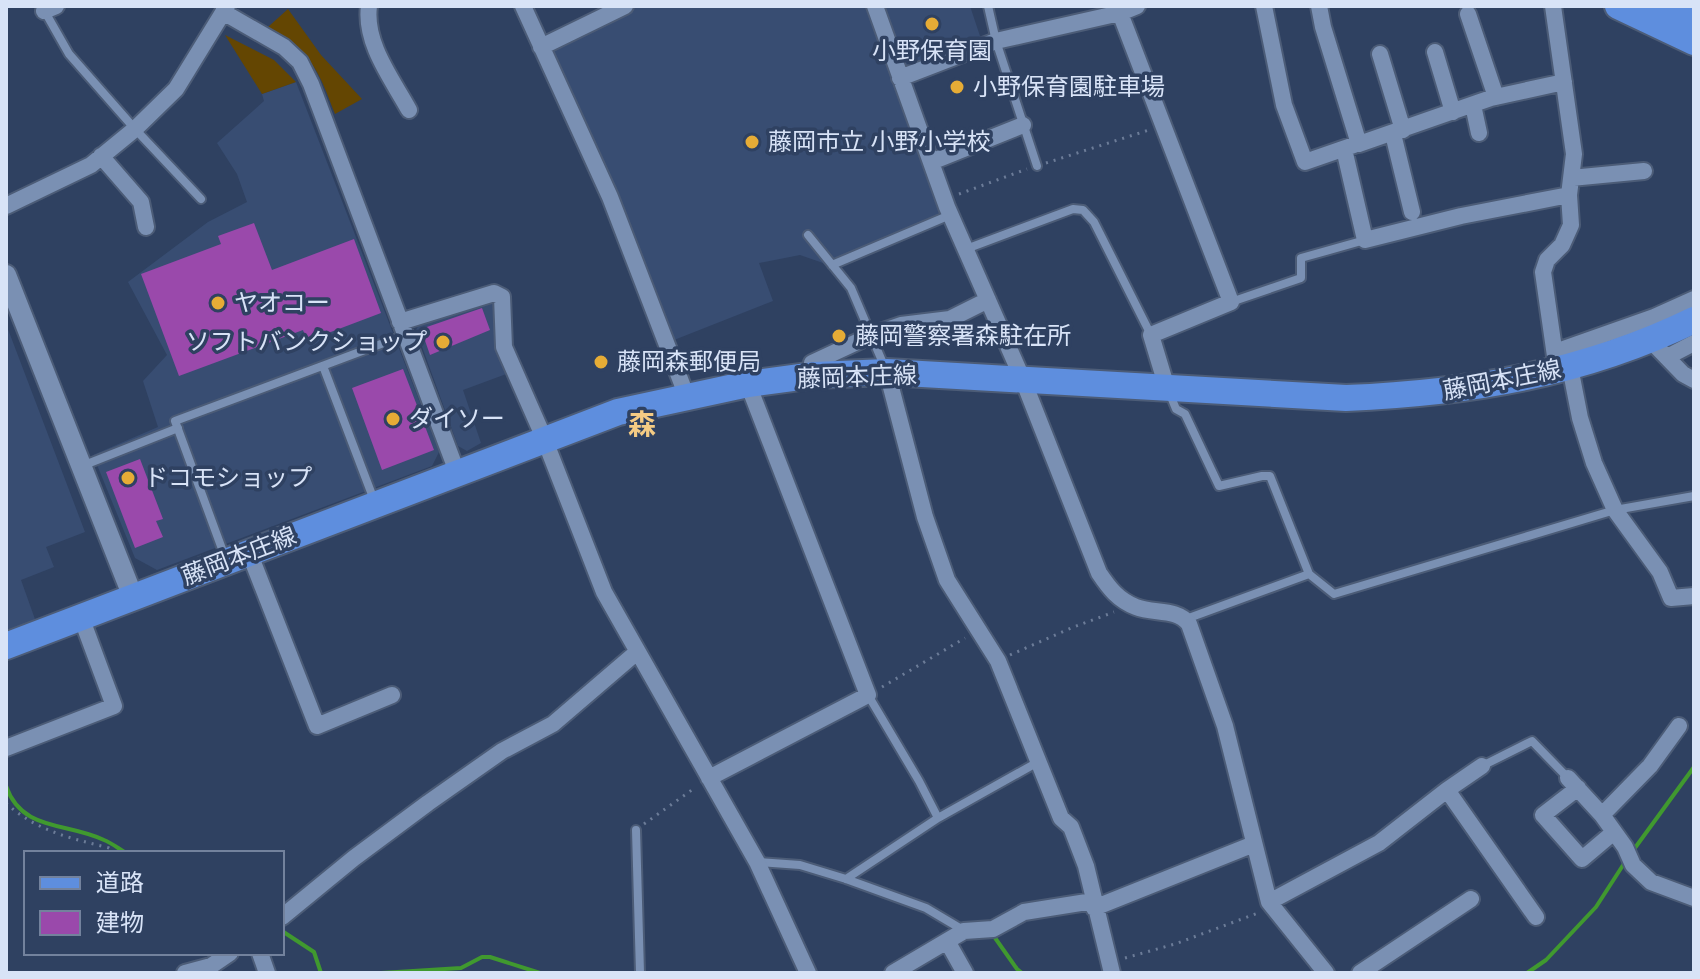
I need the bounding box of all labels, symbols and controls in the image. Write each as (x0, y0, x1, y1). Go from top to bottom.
marker: 小野保育園 (923, 15, 941, 33)
place label: 小野保育園 (872, 35, 992, 65)
place label: 小野保育園駐車場 (973, 71, 1165, 101)
marker: 小野保育園駐車場 (948, 78, 966, 96)
place label: 藤岡市立 小野小学校 (768, 126, 991, 156)
marker: 藤岡市立 小野小学校 (743, 133, 761, 151)
place label: ヤオコー (234, 287, 330, 317)
marker: ヤオコー (209, 294, 227, 312)
place label: 藤岡警察署森駐在所 (855, 320, 1071, 350)
place label: ソフトバンクショップ (186, 326, 427, 356)
marker: 藤岡警察署森駐在所 (830, 327, 848, 345)
marker: ソフトバンクショップ (434, 333, 452, 351)
place label: 藤岡森郵便局 (617, 346, 761, 376)
marker: 藤岡森郵便局 (592, 353, 610, 371)
street label: 藤岡本庄線 (1440, 353, 1564, 405)
street label: 藤岡本庄線 (796, 359, 917, 393)
place label: ダイソー (409, 403, 505, 433)
district label: 森 (628, 406, 656, 441)
marker: ダイソー (384, 410, 402, 428)
place label: ドコモショップ (144, 462, 312, 492)
marker: ドコモショップ (119, 469, 137, 487)
street label: 藤岡本庄線 (177, 520, 300, 591)
legend (24, 851, 284, 955)
text: 道路 (96, 867, 144, 897)
text: 建物 (96, 907, 144, 937)

